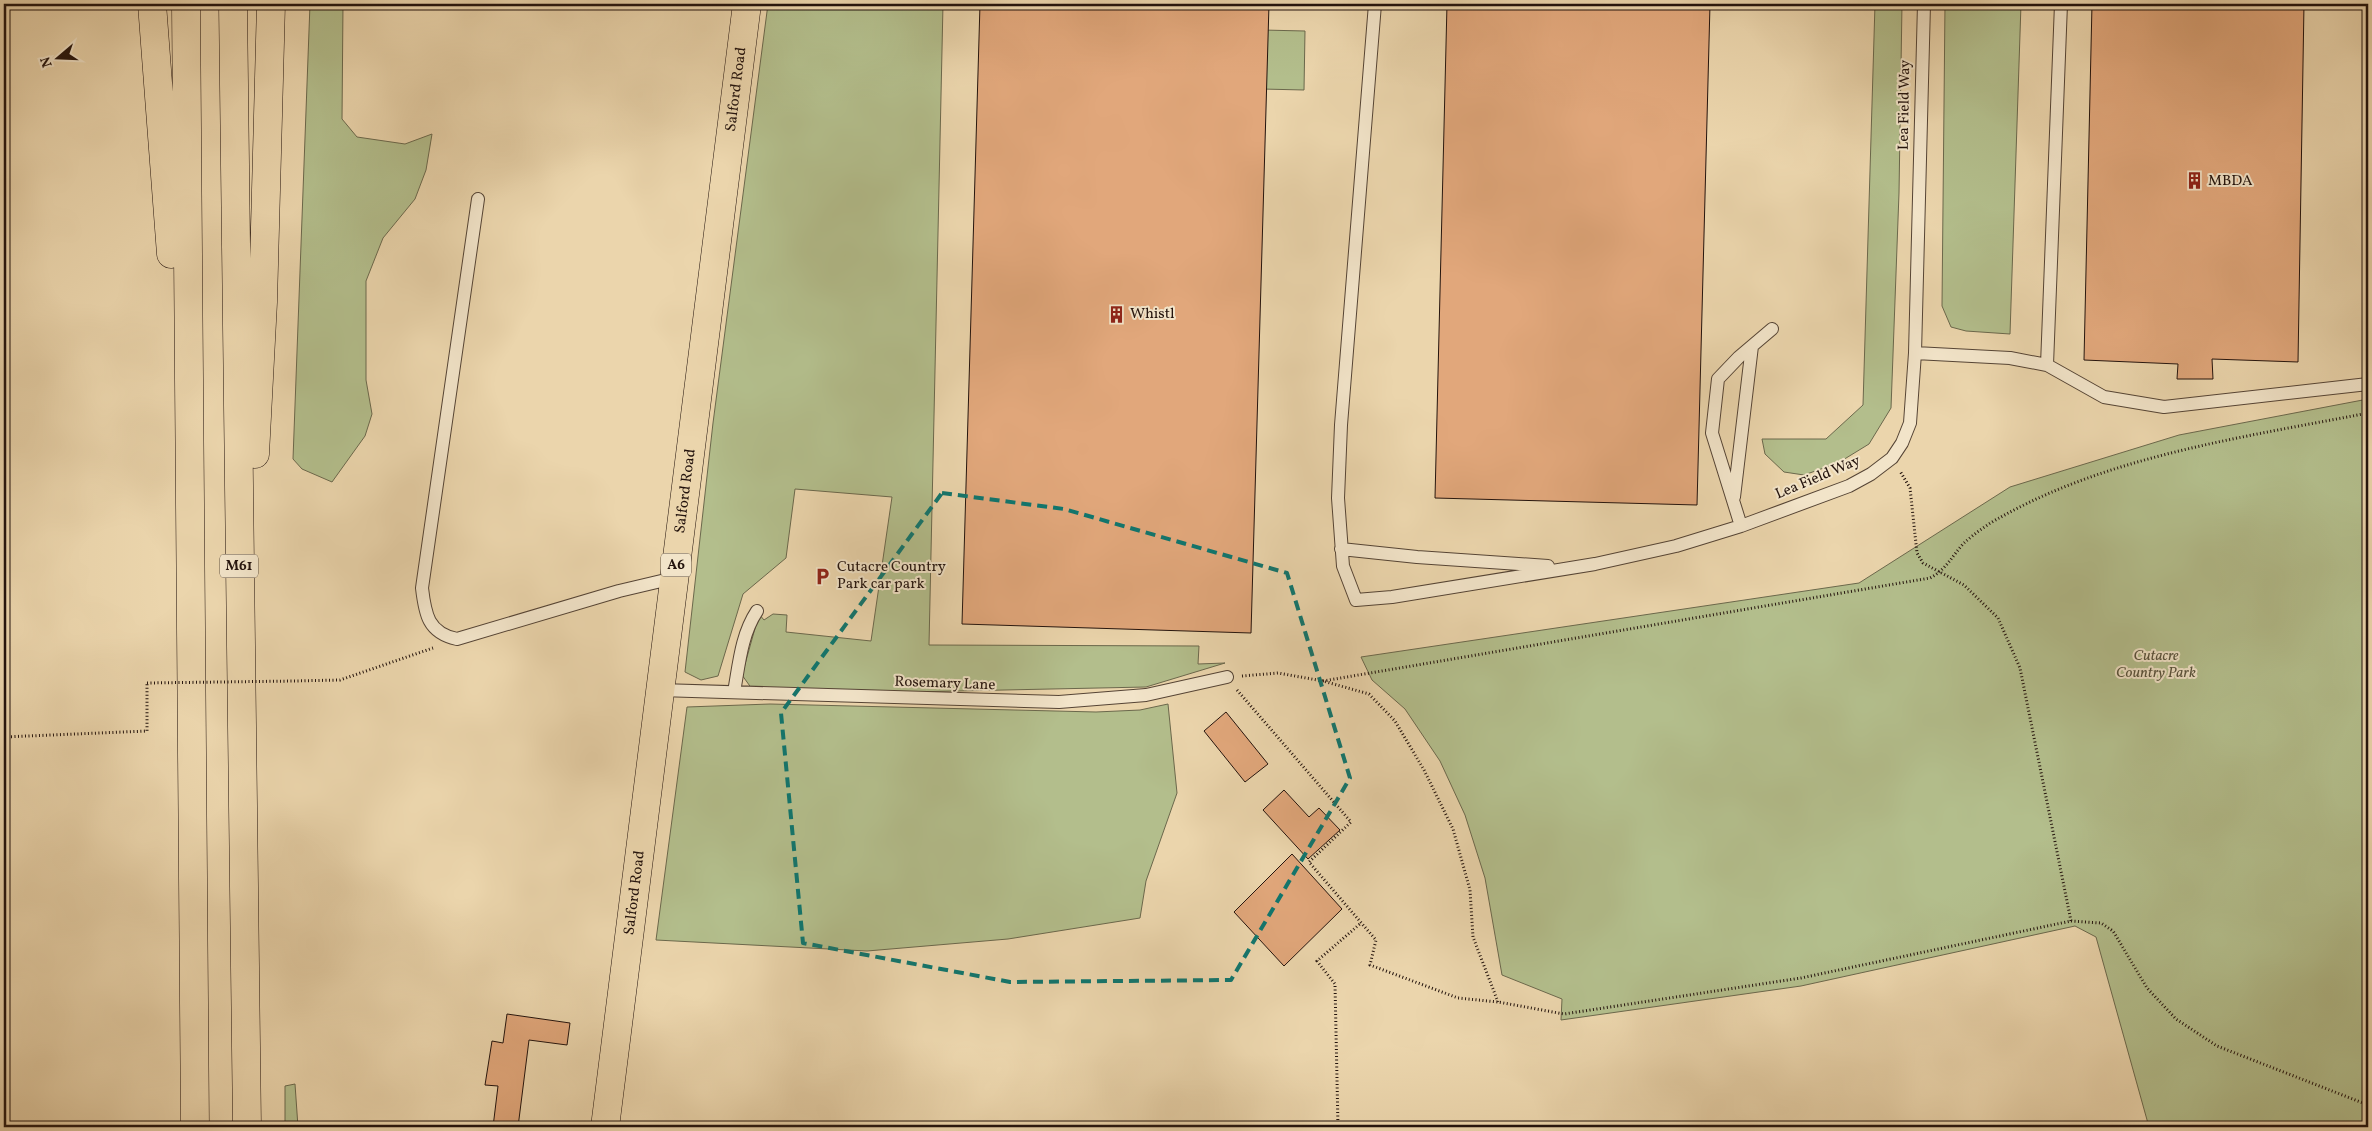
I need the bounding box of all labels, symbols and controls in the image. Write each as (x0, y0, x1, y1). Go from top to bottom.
north arrow (32, 32, 82, 82)
street label: Salford Road (720, 46, 752, 133)
text: N (36, 54, 58, 70)
street label: Lea Field Way (1894, 60, 1916, 150)
building icon: MBDA (2184, 171, 2204, 191)
place label: MBDA (2208, 171, 2253, 192)
building icon: Whistl (1106, 304, 1126, 324)
place label: Whistl (1130, 304, 1175, 325)
street label: Salford Road (670, 448, 701, 535)
street label: Lea Field Way (1772, 451, 1864, 505)
road number: M61 (220, 554, 258, 578)
road number: A6 (661, 554, 691, 576)
place label: Cutacre Country Park car park (837, 557, 946, 595)
parking icon: Cutacre Country Park car park (813, 566, 833, 586)
park label: Cutacre Country Park (2116, 646, 2196, 684)
street label: Rosemary Lane (894, 672, 996, 696)
street label: Salford Road (619, 849, 650, 936)

